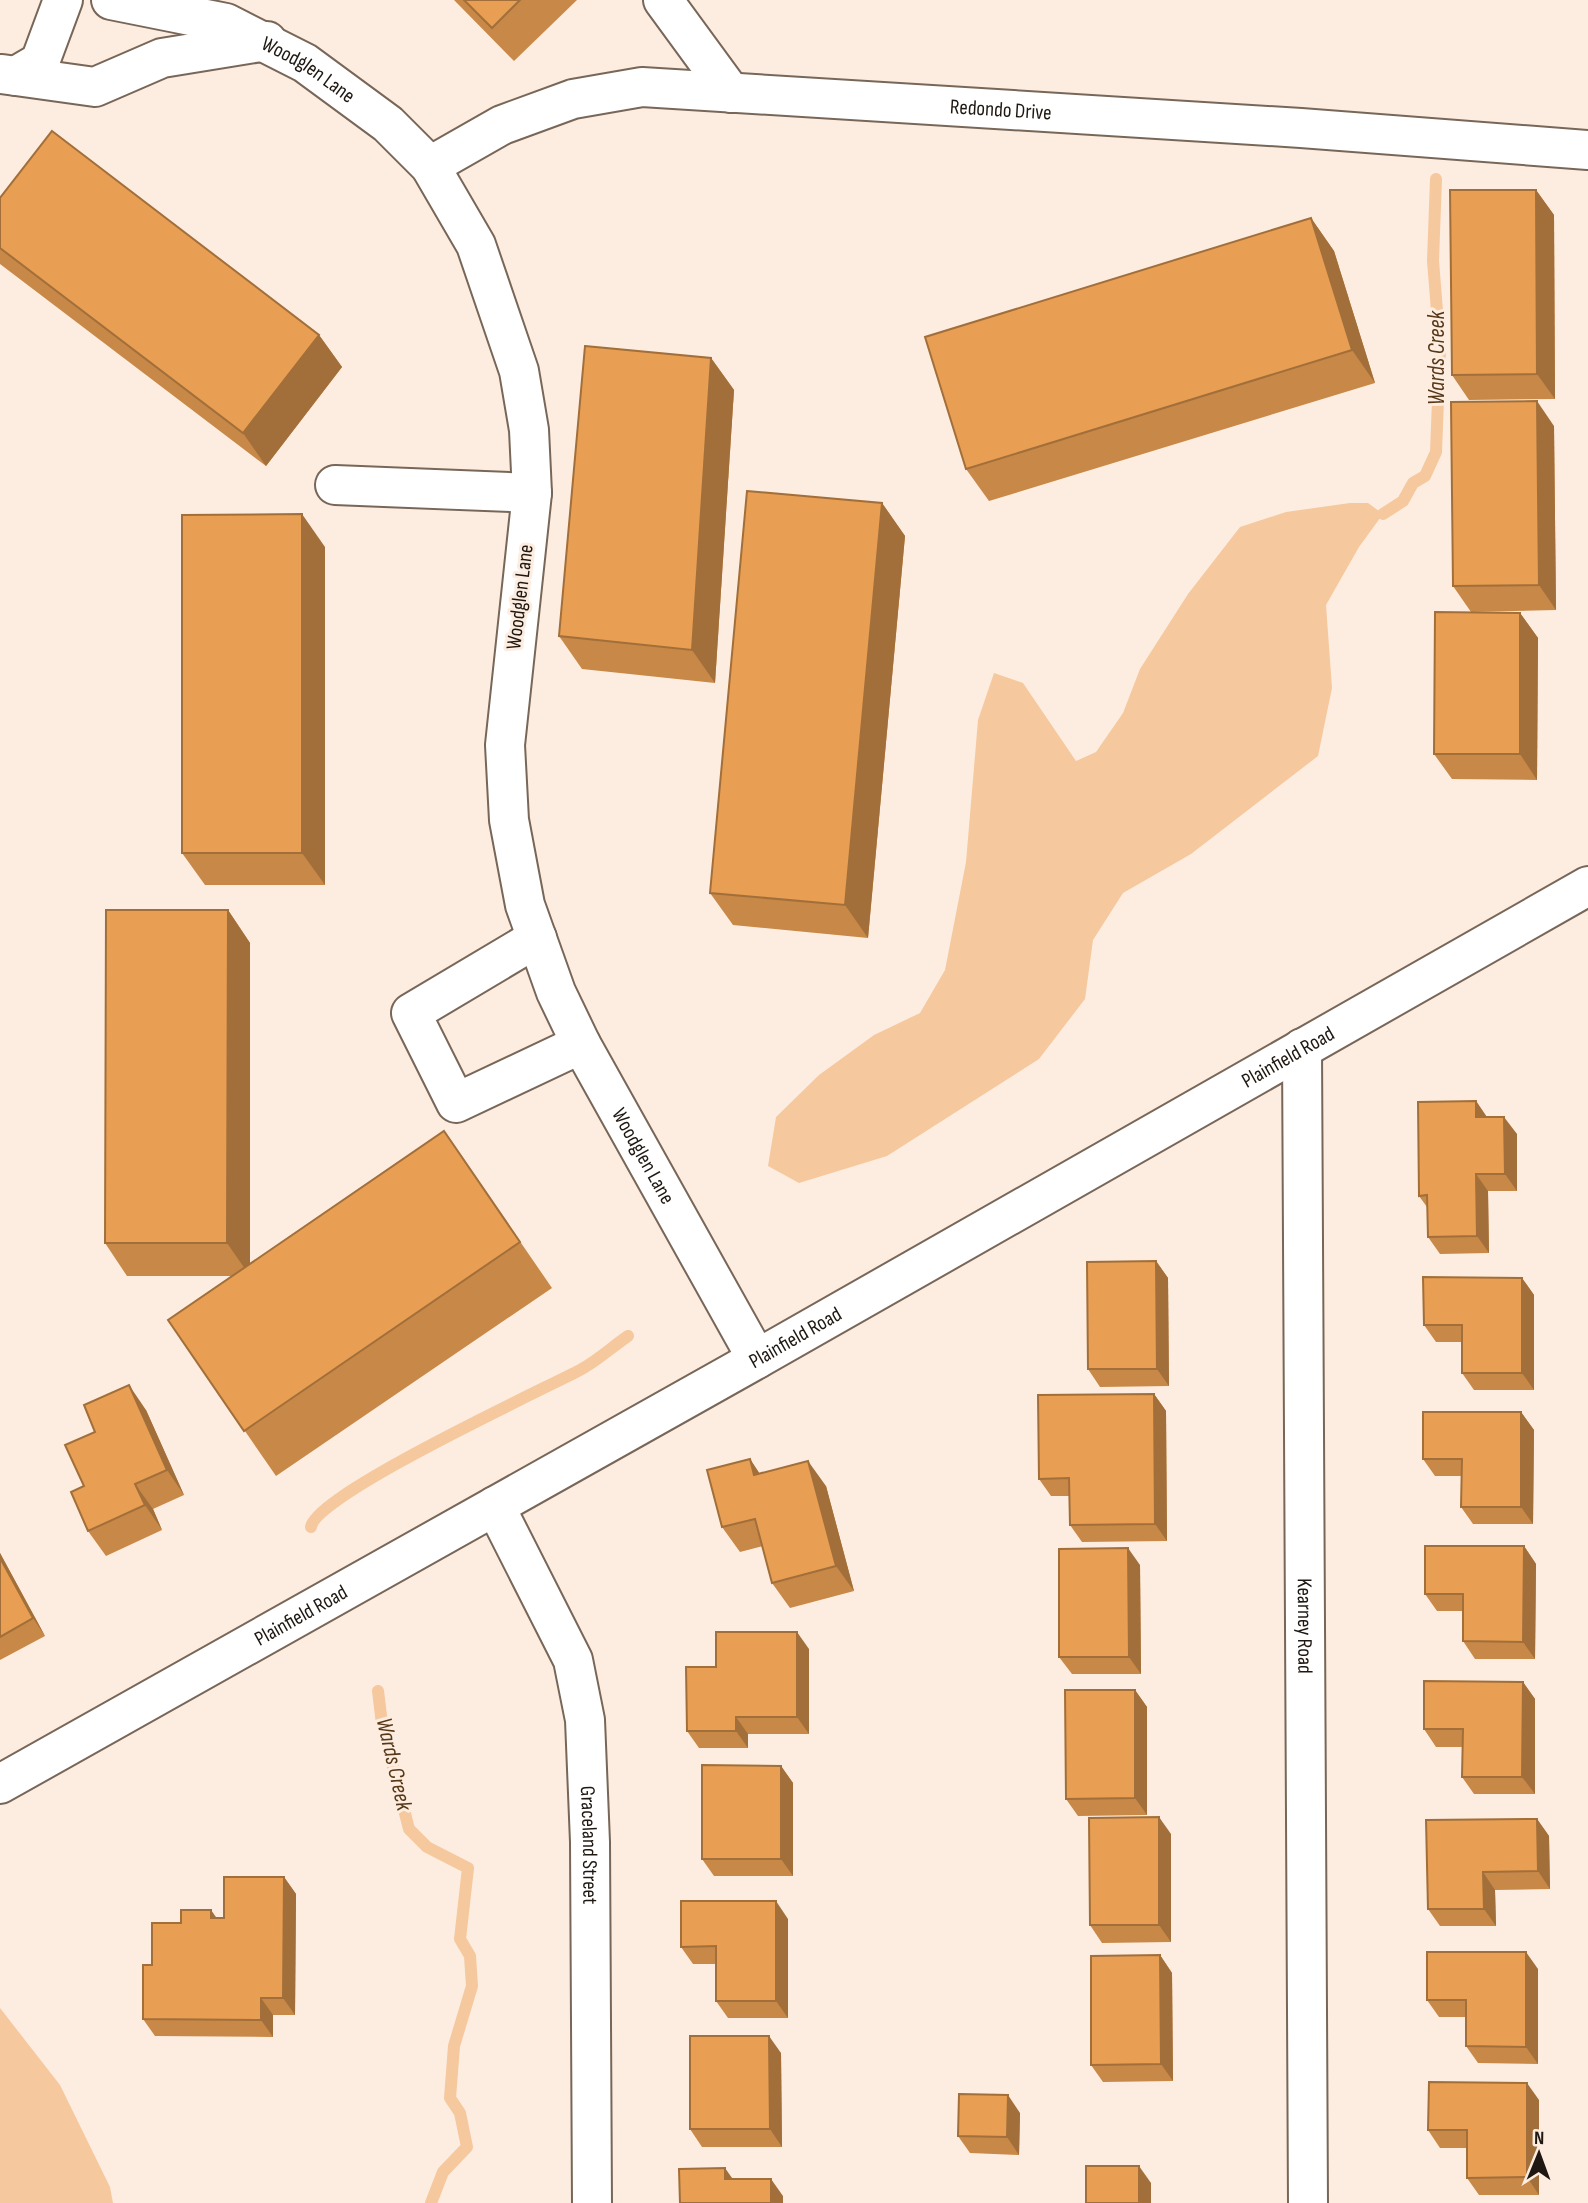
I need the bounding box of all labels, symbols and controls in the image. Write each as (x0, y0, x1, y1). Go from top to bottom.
street label: Woodglen Lane (258, 31, 360, 108)
street label: Redondo Drive (949, 94, 1052, 125)
water label: Wards Creek (1423, 309, 1451, 405)
street label: Woodglen Lane (501, 543, 539, 651)
street label: Plainfield Road (1237, 1021, 1339, 1093)
street label: Woodglen Lane (607, 1104, 680, 1208)
street label: Plainfield Road (744, 1301, 846, 1374)
street label: Kearney Road (1292, 1578, 1318, 1674)
street label: Plainfield Road (250, 1579, 352, 1651)
water label: Wards Creek (370, 1715, 419, 1814)
street label: Graceland Street (575, 1785, 603, 1904)
north arrow (1504, 2119, 1574, 2189)
text: N (1534, 2127, 1545, 2150)

